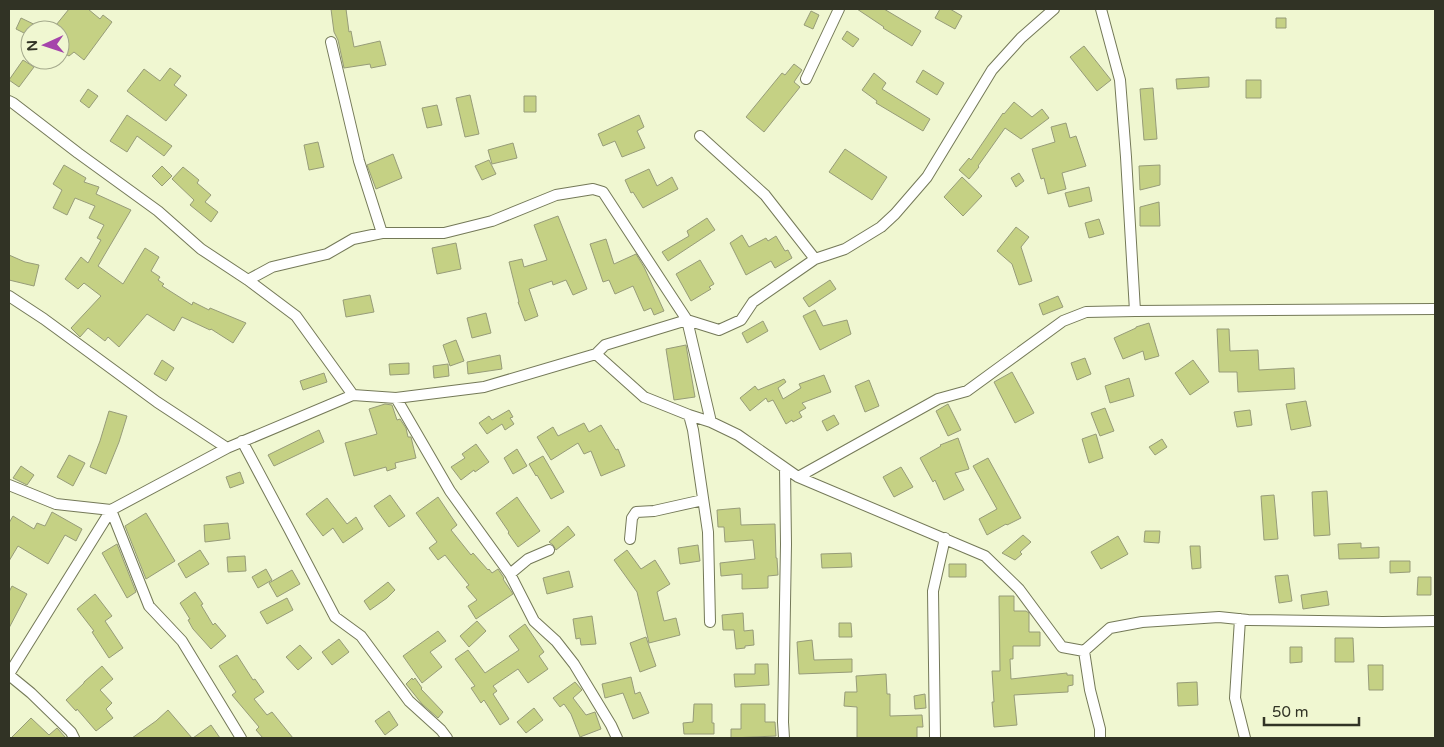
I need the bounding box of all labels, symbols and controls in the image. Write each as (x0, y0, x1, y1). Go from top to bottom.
north arrow (20, 20, 70, 70)
text: N (24, 40, 41, 52)
scale bar (1264, 694, 1359, 726)
text: 50 m (1272, 703, 1309, 721)

